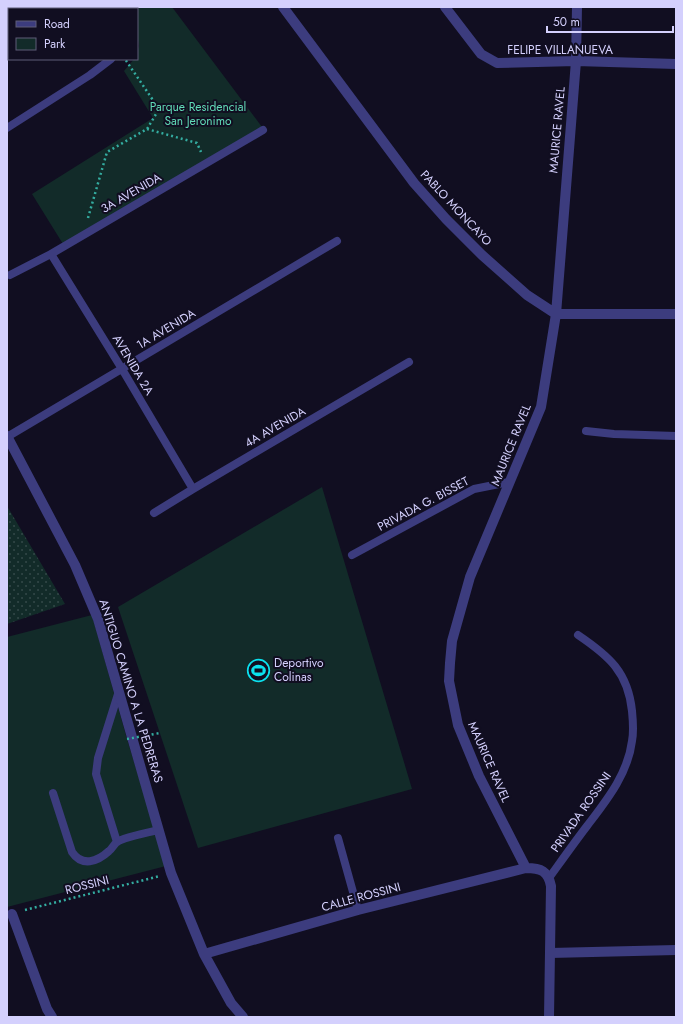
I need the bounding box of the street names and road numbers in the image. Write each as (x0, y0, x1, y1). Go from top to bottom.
street label: FELIPE VILLANUEVA (507, 41, 613, 59)
street label: MAURICE RAVEL (544, 85, 570, 174)
street label: PABLO MONCAYO (416, 166, 496, 250)
street label: 3A AVENIDA (97, 168, 165, 218)
street label: 1A AVENIDA (133, 304, 199, 354)
street label: AVENIDA 2A (108, 331, 158, 399)
street label: MAURICE RAVEL (486, 401, 536, 489)
street label: 4A AVENIDA (241, 402, 309, 452)
street label: PRIVADA G. BISSET (374, 472, 472, 536)
street label: ANTIGUO CAMINO A LA PEDRERAS (94, 597, 168, 786)
street label: MAURICE RAVEL (463, 719, 515, 806)
street label: PRIVADA ROSSINI (546, 768, 616, 856)
street label: ROSSINI (63, 871, 111, 899)
street label: CALLE ROSSINI (319, 878, 403, 916)

